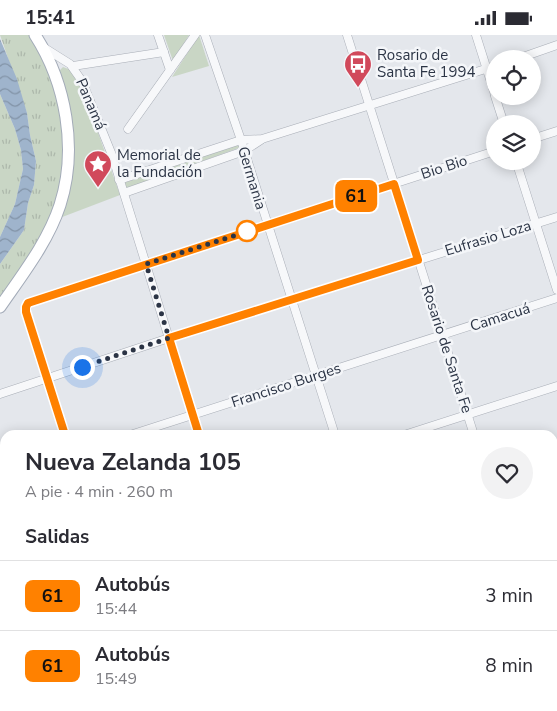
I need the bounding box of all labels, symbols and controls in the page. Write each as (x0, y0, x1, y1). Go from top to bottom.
text: 15:41 (25, 5, 75, 31)
place label: Rosario de Santa Fe 1994 (377, 45, 476, 82)
bus stop icon: Rosario de Santa Fe 1994 (343, 49, 373, 88)
map controls (486, 50, 541, 170)
button: locate (486, 50, 541, 105)
street label: Panamá (71, 75, 111, 133)
button: layers (486, 115, 541, 170)
street label: Germania (233, 144, 271, 212)
place label: Memorial de la Fundación (117, 145, 202, 182)
place icon: Memorial de la Fundación (83, 149, 113, 188)
street label: Bio Bio (418, 150, 470, 184)
line badge: 61 (334, 180, 378, 212)
text: 61 (345, 184, 367, 208)
street label: Eufrasio Loza (442, 215, 534, 261)
unlabelled marker (236, 220, 258, 242)
street label: Rosario de Santa Fe (417, 282, 477, 416)
street label: Camacuá (467, 298, 533, 336)
your location (70, 355, 95, 380)
street label: Francisco Burges (229, 358, 343, 412)
text: Nueva Zelanda 105 (25, 446, 241, 478)
button: heart (481, 447, 533, 499)
text: A pie · 4 min · 260 m (25, 481, 173, 503)
text: Salidas (25, 524, 89, 550)
text: Autobús (95, 572, 170, 598)
text: 3 min (485, 583, 533, 609)
text: 61 (42, 584, 63, 608)
text: 15:44 (95, 598, 137, 620)
text: Autobús (95, 642, 170, 668)
text: 8 min (485, 653, 533, 679)
text: 61 (42, 654, 63, 678)
text: 15:49 (95, 668, 137, 690)

